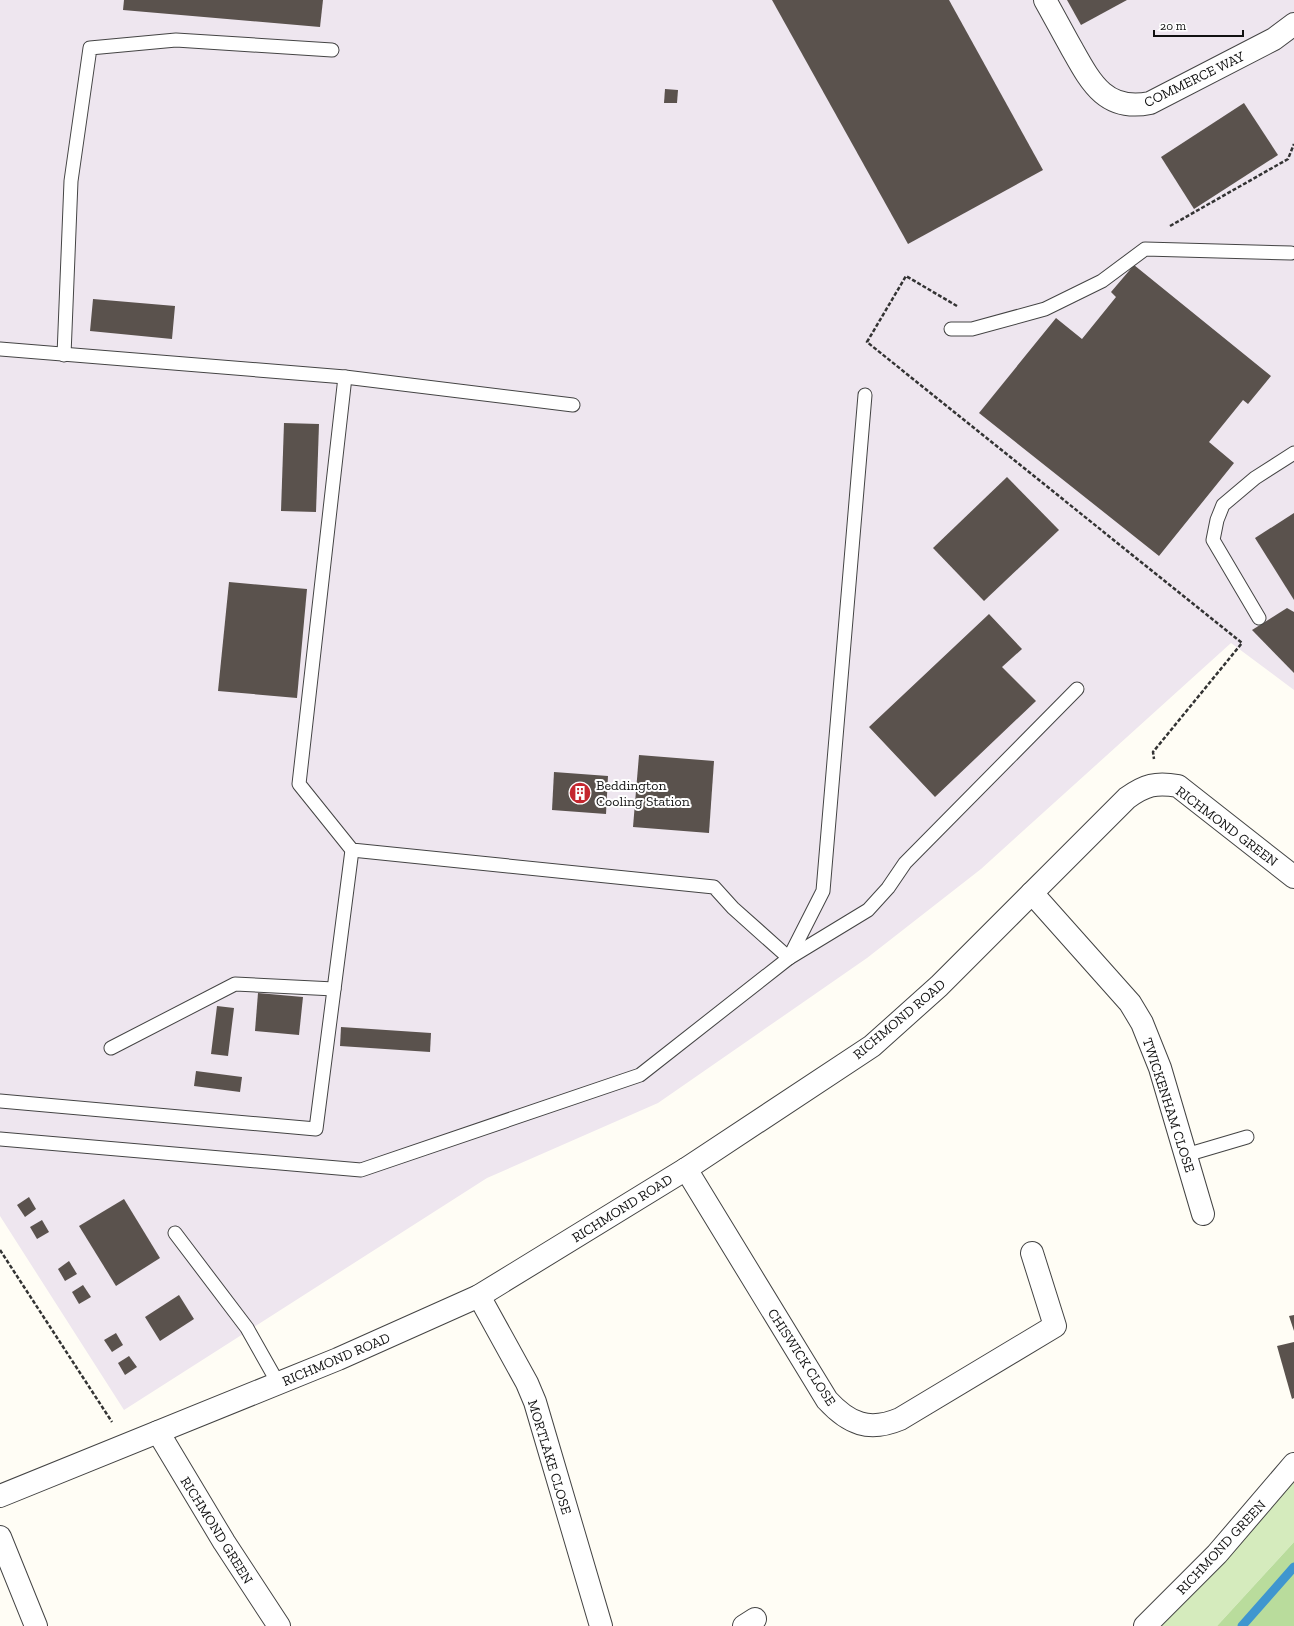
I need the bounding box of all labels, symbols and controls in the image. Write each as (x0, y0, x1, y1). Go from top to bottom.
scale bar (1154, 12, 1243, 38)
text: 20 m (1160, 19, 1187, 33)
street label: COMMERCE WAY (1141, 48, 1247, 111)
place label: Beddington Cooling Station (596, 777, 690, 810)
building icon: Beddington Cooling Station (567, 780, 593, 806)
street label: RICHMOND GREEN (1172, 783, 1281, 870)
street label: RICHMOND ROAD (850, 976, 949, 1063)
street label: TWICKENHAM CLOSE (1139, 1036, 1198, 1175)
street label: RICHMOND ROAD (569, 1171, 676, 1246)
street label: CHISWICK CLOSE (764, 1305, 839, 1409)
street label: RICHMOND ROAD (280, 1329, 393, 1390)
street label: MORTLAKE CLOSE (524, 1398, 575, 1517)
street label: RICHMOND GREEN (177, 1473, 256, 1587)
street label: RICHMOND GREEN (1173, 1496, 1270, 1598)

